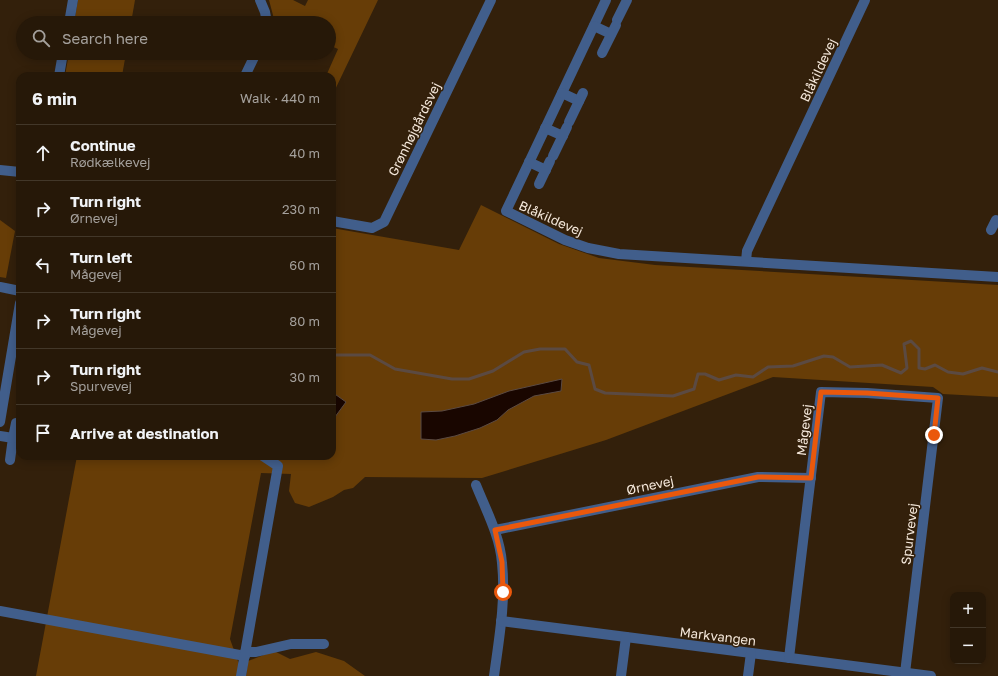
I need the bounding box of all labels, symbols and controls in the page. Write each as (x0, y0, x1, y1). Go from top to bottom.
search box (16, 16, 336, 60)
icon: search (30, 27, 52, 49)
text: Search here (62, 29, 148, 47)
street label: Blåkildevej (796, 36, 840, 104)
street label: Grønhøjgårdsvej (384, 79, 444, 179)
text: 6 min (32, 88, 77, 109)
text: Walk · 440 m (240, 90, 320, 106)
text: Continue (70, 136, 136, 154)
icon: ahead (32, 142, 54, 164)
text: 40 m (289, 145, 320, 161)
text: Rødkælkevej (70, 154, 150, 170)
text: Turn right (70, 192, 141, 210)
street label: Blåkildevej (516, 197, 586, 239)
icon: right (32, 198, 54, 220)
text: 230 m (282, 201, 320, 217)
text: Ørnevej (70, 210, 118, 226)
text: Turn left (70, 248, 132, 266)
icon: left (32, 254, 54, 276)
text: 60 m (289, 257, 320, 273)
text: Mågevej (70, 266, 122, 282)
text: Turn right (70, 304, 141, 322)
icon: right (32, 310, 54, 332)
text: 80 m (289, 313, 320, 329)
text: Mågevej (70, 322, 122, 338)
text: Turn right (70, 360, 141, 378)
icon: right (32, 366, 54, 388)
text: 30 m (290, 369, 320, 385)
text: Spurvevej (70, 378, 132, 394)
street label: Mågevej (793, 403, 815, 457)
icon: arrive (32, 422, 54, 444)
text: Arrive at destination (70, 424, 219, 442)
route end (925, 426, 943, 444)
street label: Ørnevej (625, 472, 675, 498)
street label: Spurvevej (897, 502, 921, 566)
route start (494, 583, 512, 601)
map controls (950, 592, 986, 664)
button: + (950, 592, 986, 628)
street label: Markvangen (679, 623, 757, 649)
button: − (950, 628, 986, 664)

